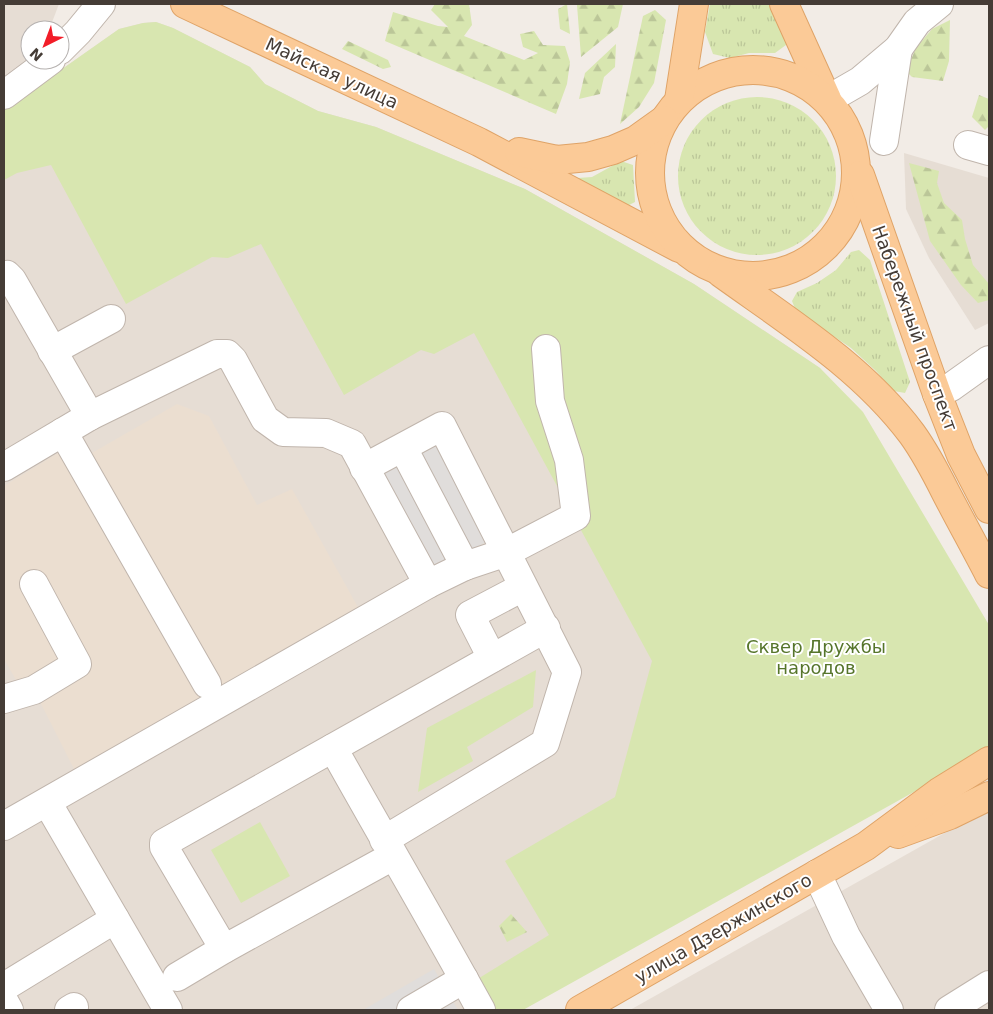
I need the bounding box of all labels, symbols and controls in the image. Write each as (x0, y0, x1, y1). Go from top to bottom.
north arrow (20, 20, 70, 70)
street label: Майская улица (262, 33, 402, 113)
text: N (27, 45, 46, 65)
street label: Набережный проспект (868, 222, 962, 434)
park label: Сквер Дружбы народов (746, 636, 886, 678)
street label: улица Дзержинского (631, 869, 815, 987)

